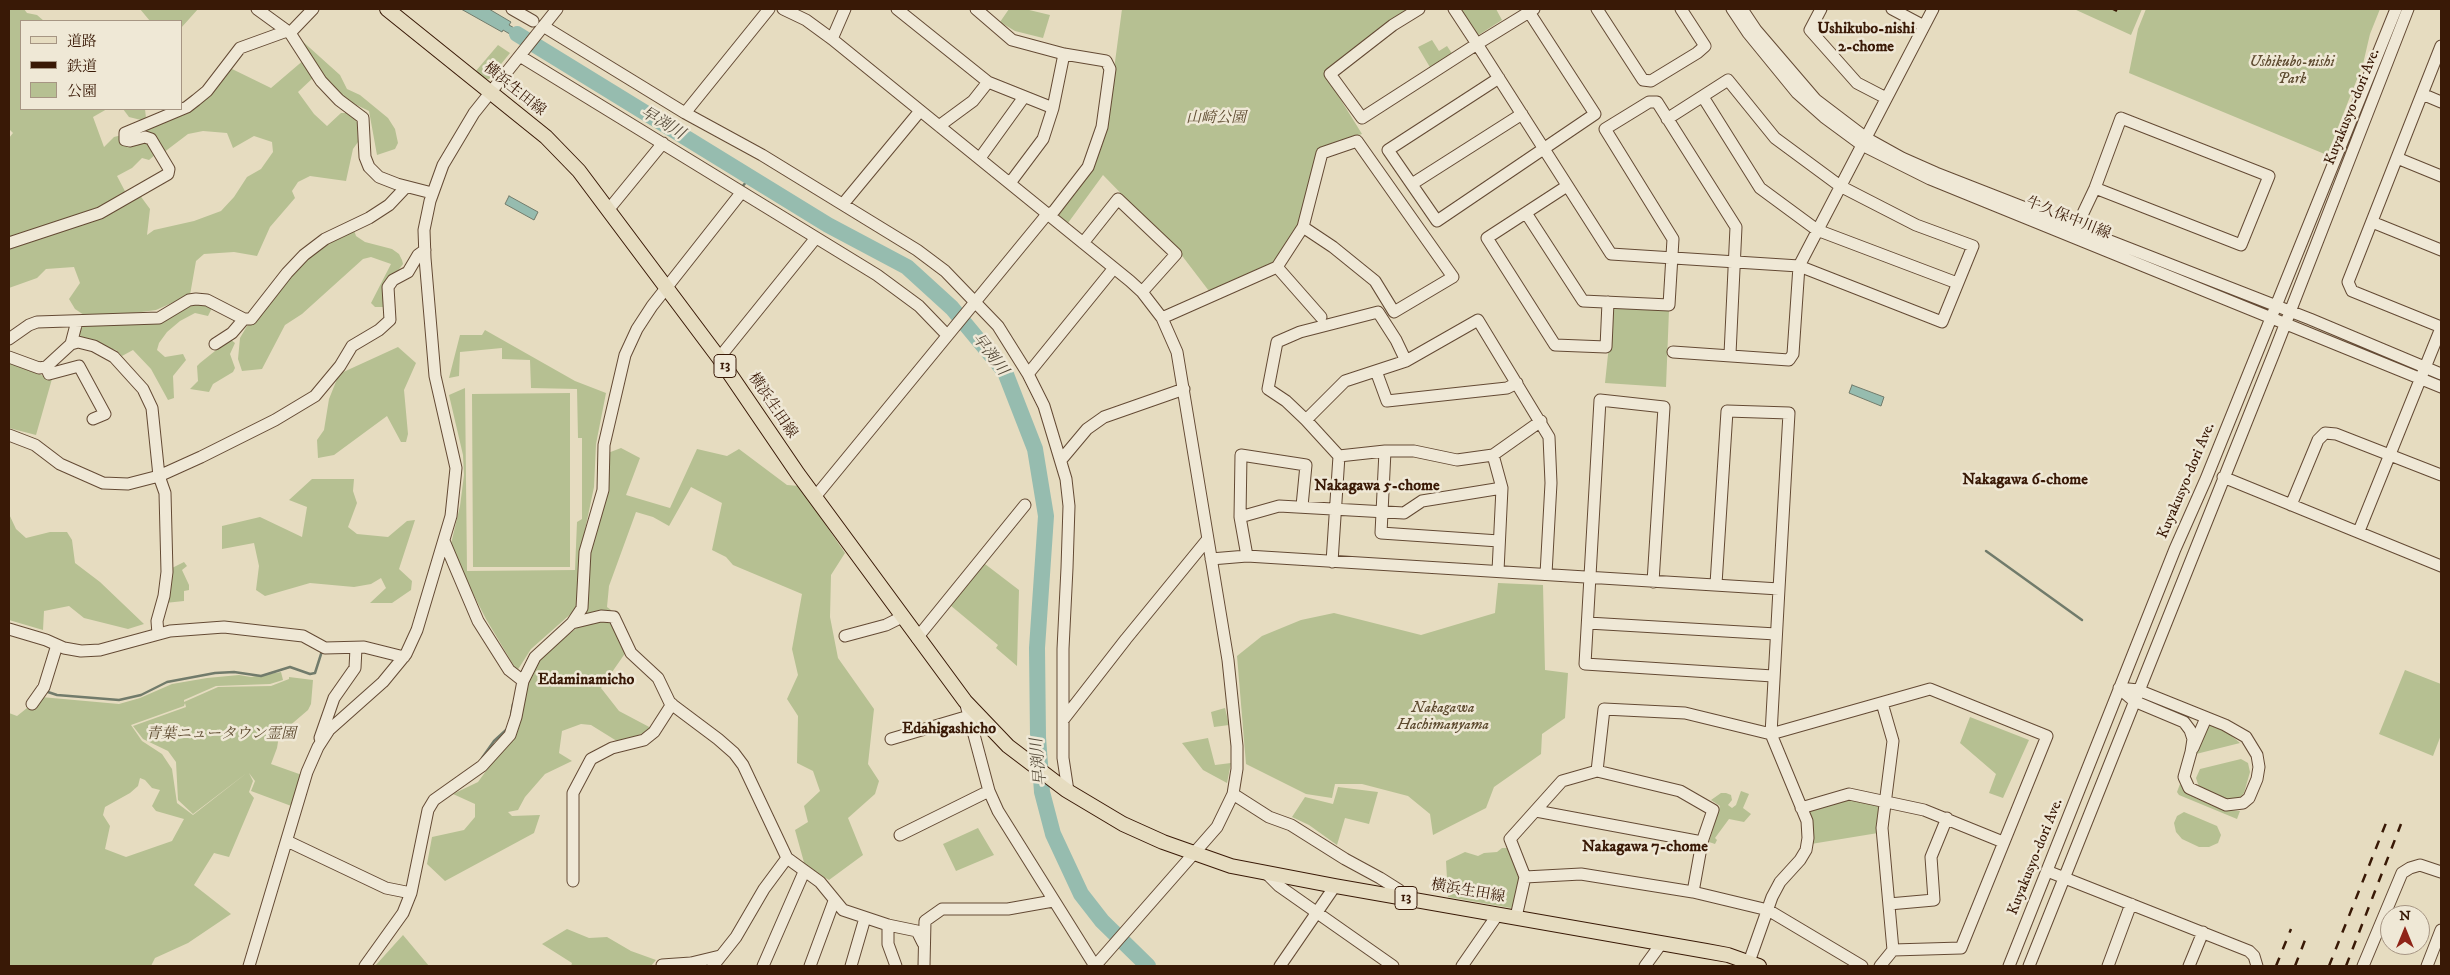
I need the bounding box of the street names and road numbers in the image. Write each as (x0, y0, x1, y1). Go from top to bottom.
street label: Kuyakusyo-dori Ave. (2321, 46, 2385, 168)
street label: 横浜生田線 (479, 59, 549, 121)
street label: 牛久保中川線 (2023, 194, 2113, 244)
road number: 13 (714, 354, 736, 378)
street label: 横浜生田線 (744, 370, 800, 442)
street label: Kuyakusyo-dori Ave. (2154, 420, 2220, 542)
street label: Kuyakusyo-dori Ave. (2004, 796, 2068, 918)
street label: 横浜生田線 (1430, 877, 1506, 907)
road number: 13 (1395, 886, 1417, 910)

